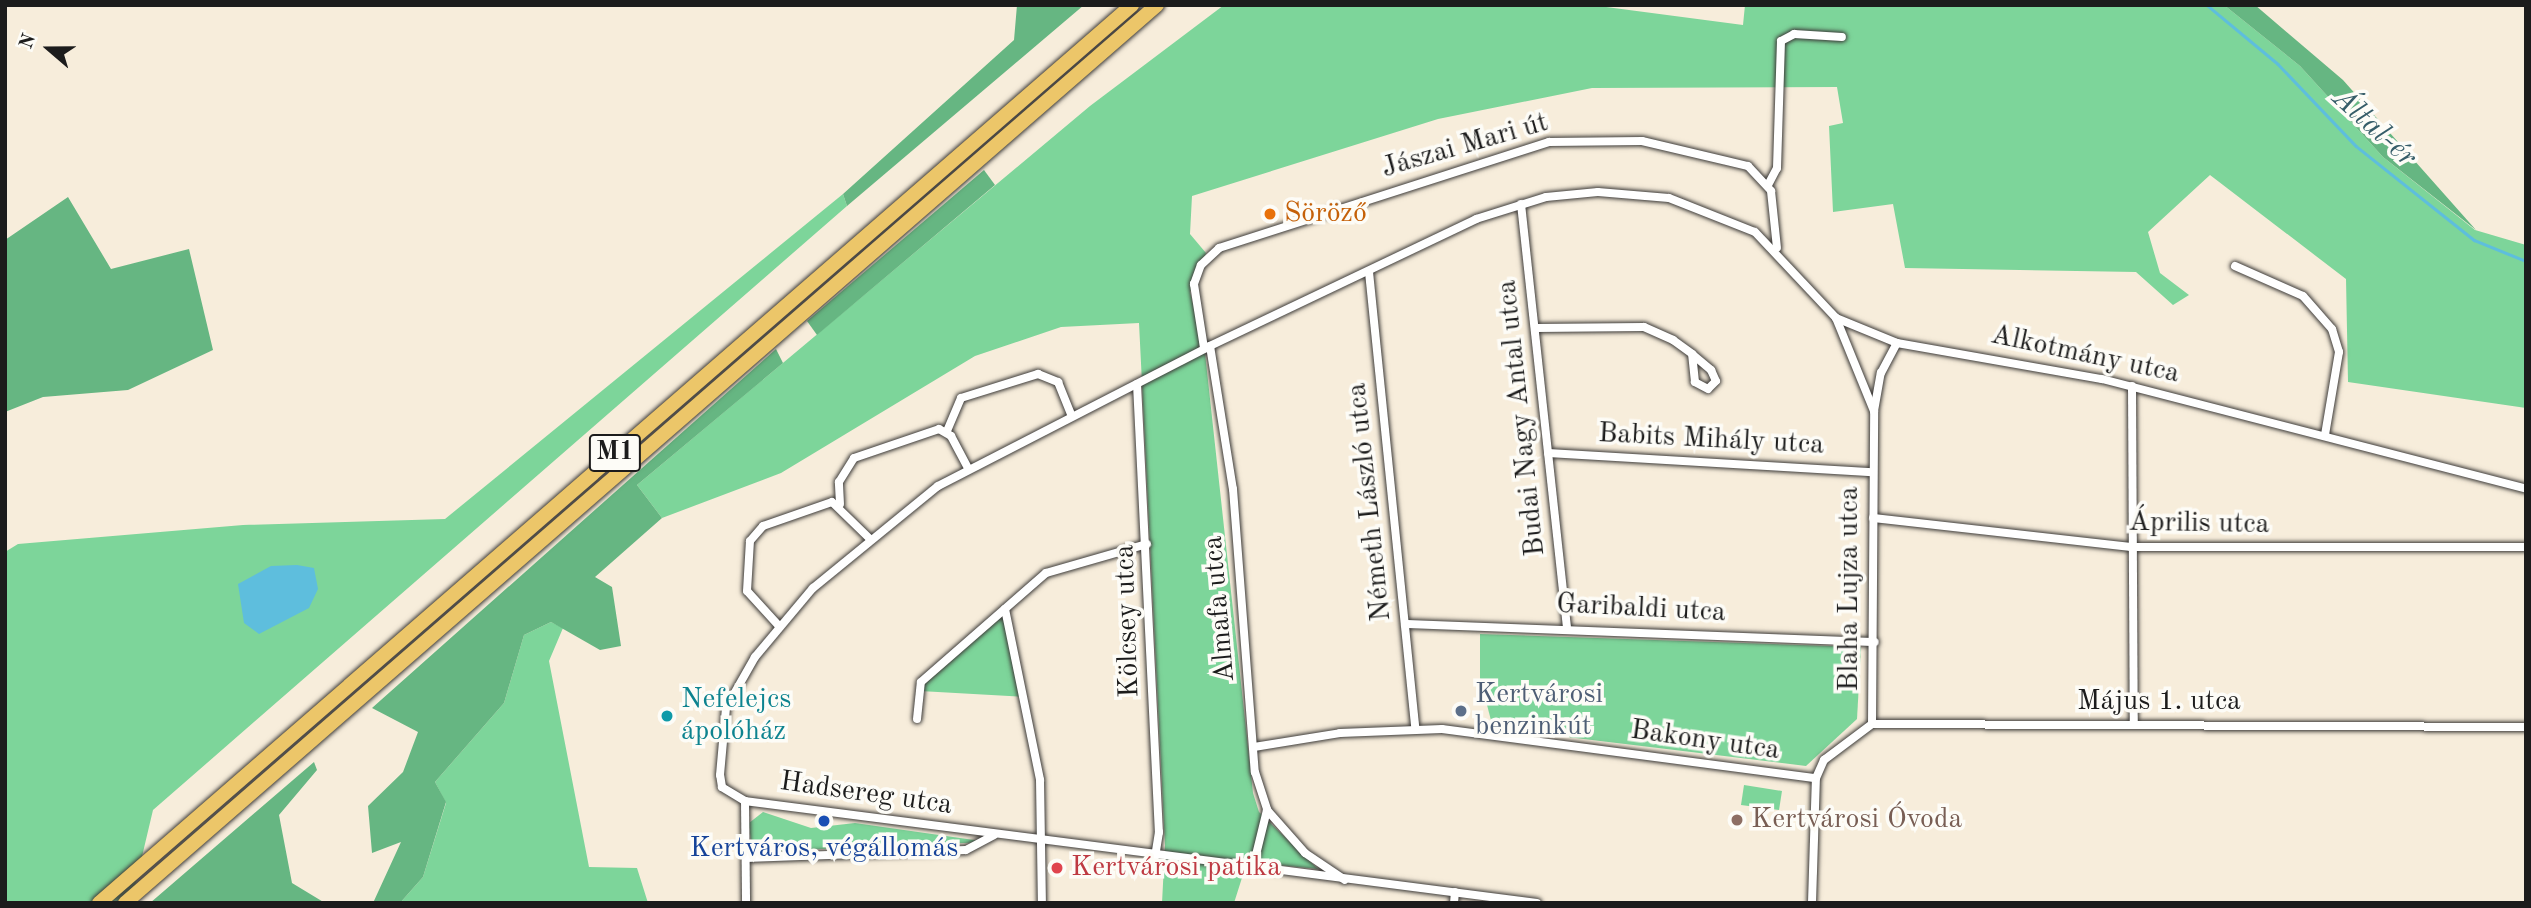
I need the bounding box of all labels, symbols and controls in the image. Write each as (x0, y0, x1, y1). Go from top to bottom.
north arrow (14, 14, 84, 84)
text: N (17, 32, 40, 52)
water label: Által-ér (2324, 81, 2424, 175)
street label: Jászai Mari út (1378, 106, 1552, 186)
place label: Söröző (1284, 197, 1367, 231)
marker: Söröző (1262, 206, 1278, 222)
street label: Budai Nagy Antal utca (1491, 278, 1553, 558)
street label: Alkotmány utca (1988, 319, 2182, 391)
street label: Németh László utca (1341, 381, 1399, 623)
street label: Babits Mihály utca (1597, 417, 1825, 463)
road number: M1 (589, 430, 641, 475)
street label: Blaha Lujza utca (1833, 486, 1867, 692)
street label: Április utca (2128, 506, 2270, 542)
street label: Almafa utca (1197, 534, 1243, 684)
street label: Kölcsey utca (1109, 544, 1147, 698)
street label: Garibaldi utca (1555, 588, 1727, 630)
place label: Kertvárosi benzinkút (1475, 678, 1603, 744)
place label: Nefelejcs ápolóház (681, 683, 791, 749)
street label: Május 1. utca (2077, 685, 2241, 719)
marker: Kertvárosi benzinkút (1453, 703, 1469, 719)
marker: Nefelejcs ápolóház (659, 708, 675, 724)
street label: Bakony utca (1628, 714, 1782, 768)
street label: Hadsereg utca (778, 765, 954, 823)
place label: Kertvárosi Óvoda (1751, 803, 1962, 837)
marker: Kertvárosi Óvoda (1729, 812, 1745, 828)
marker: Kertváros, végállomás (816, 813, 832, 829)
place label: Kertváros, végállomás (690, 832, 958, 866)
place label: Kertvárosi patika (1071, 851, 1281, 885)
marker: Kertvárosi patika (1049, 860, 1065, 876)

